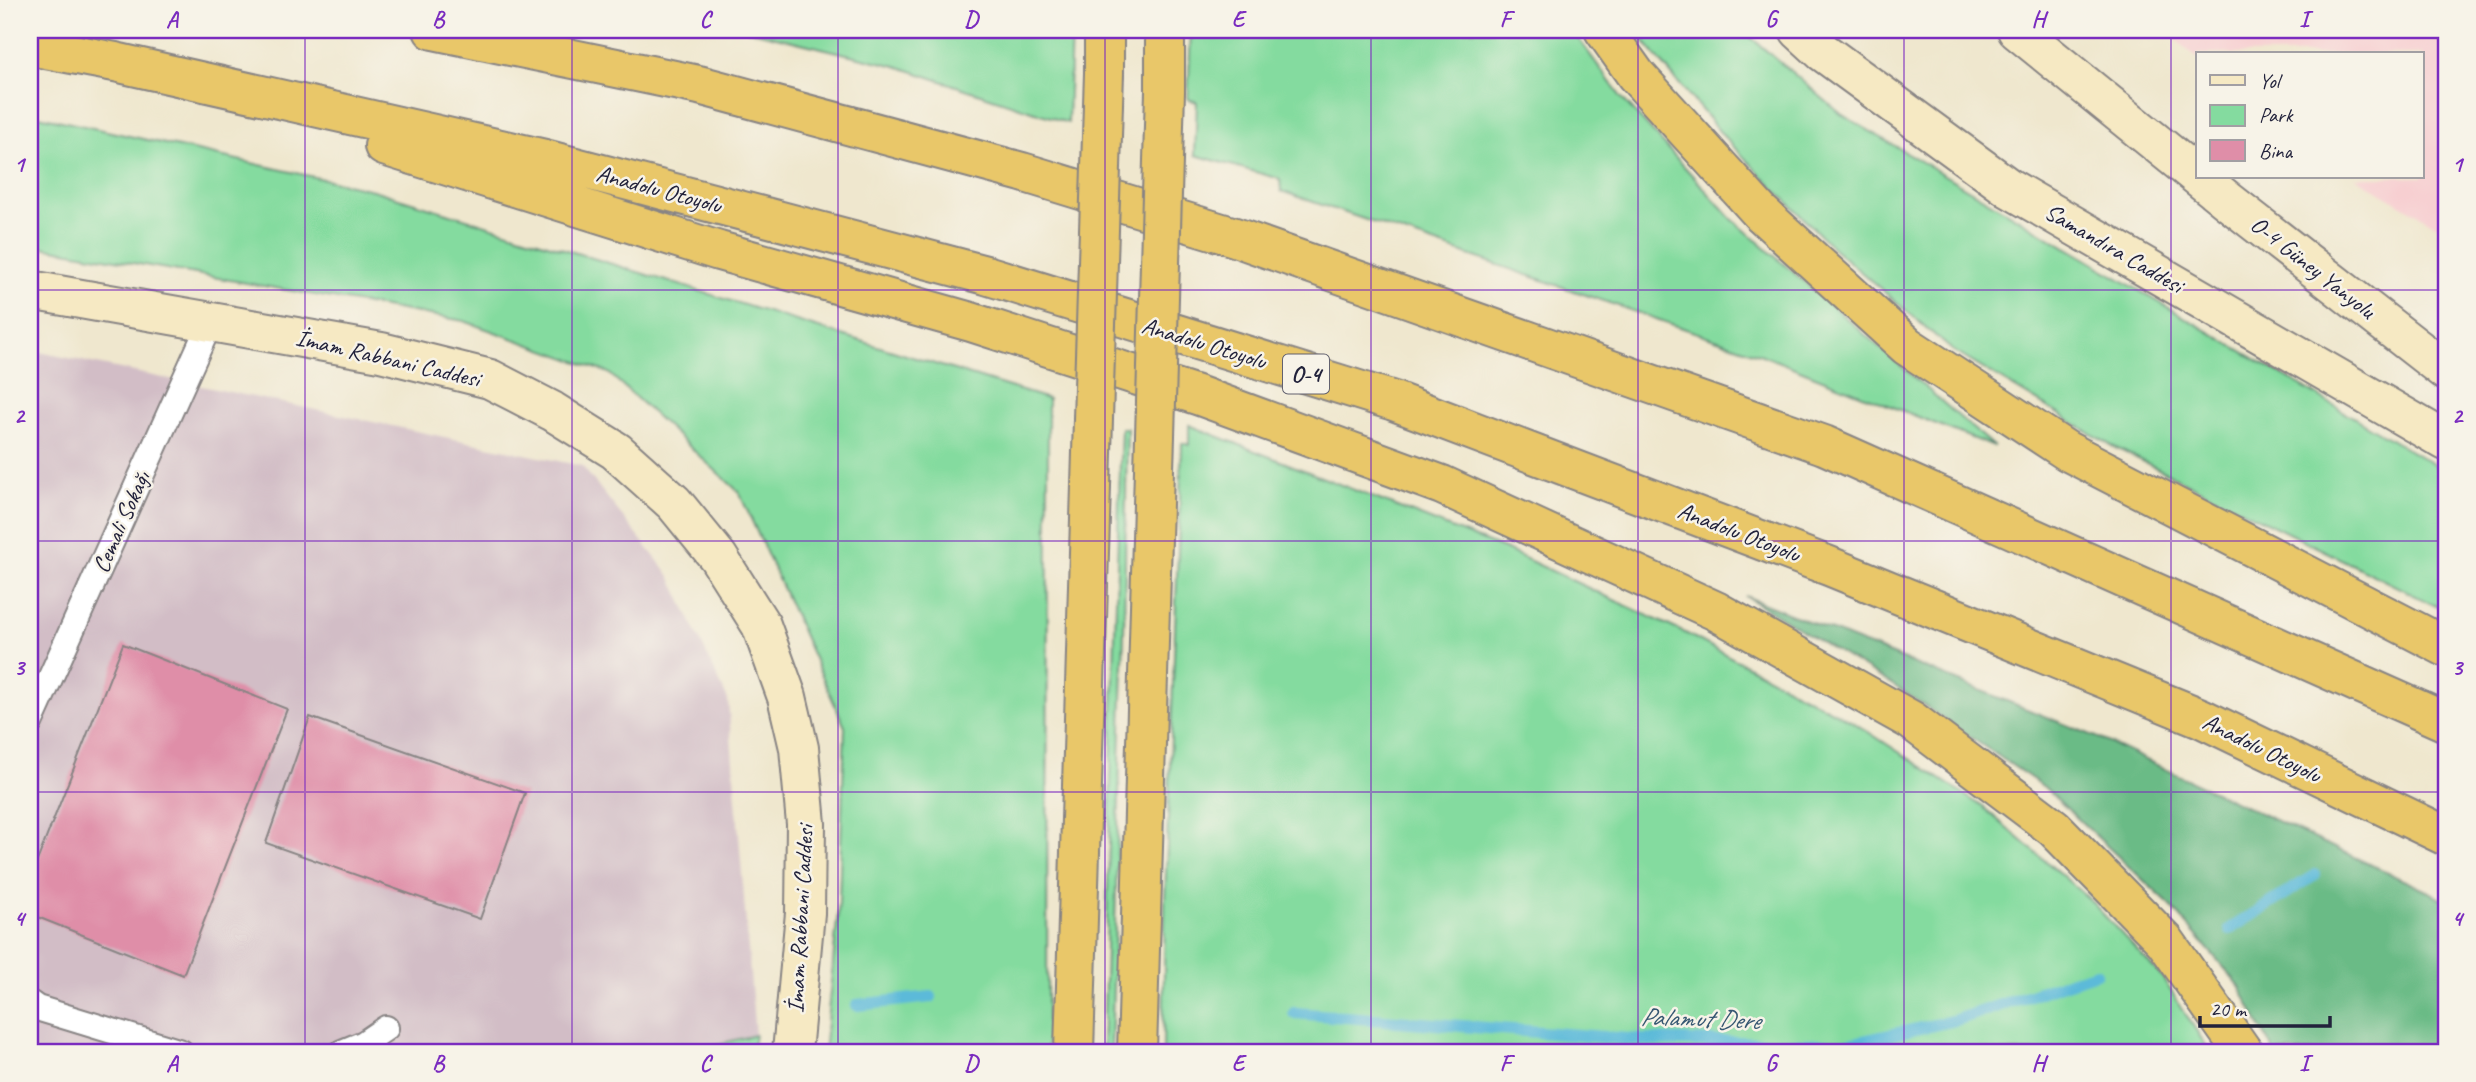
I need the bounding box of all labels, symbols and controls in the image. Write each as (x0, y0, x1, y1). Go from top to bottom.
text: A (166, 5, 180, 34)
text: B (432, 5, 446, 34)
text: C (700, 5, 714, 34)
text: D (964, 5, 980, 34)
text: E (1232, 5, 1248, 34)
text: F (1500, 5, 1516, 34)
text: G (1765, 5, 1780, 34)
text: H (2031, 5, 2049, 34)
text: I (2299, 5, 2314, 34)
legend (2196, 52, 2424, 178)
text: Yol (2259, 68, 2283, 94)
text: Park (2259, 102, 2294, 128)
text: Bina (2259, 138, 2294, 164)
text: 1 (14, 150, 27, 179)
text: 1 (2452, 150, 2465, 179)
street label: Anadolu Otoyolu (593, 158, 727, 221)
street label: Samandıra Caddesi (2039, 196, 2191, 301)
street label: O-4 Güney Yanyolu (2245, 209, 2383, 326)
street label: Anadolu Otoyolu (1138, 310, 1272, 377)
street label: İmam Rabbani Caddesi (293, 322, 486, 394)
road number: O-4 (1283, 354, 1329, 394)
text: 2 (14, 401, 27, 430)
text: 2 (2452, 401, 2465, 430)
street label: Cemali Sokağı (85, 465, 157, 577)
street label: Anadolu Otoyolu (1674, 495, 1806, 570)
text: 3 (14, 653, 27, 682)
text: 3 (2452, 653, 2465, 682)
street label: Anadolu Otoyolu (2198, 706, 2328, 790)
street label: İmam Rabbani Caddesi (780, 822, 820, 1014)
text: 4 (14, 904, 27, 933)
text: 4 (2452, 904, 2465, 933)
scale bar (2200, 984, 2329, 1028)
text: 20 m (2210, 996, 2248, 1022)
water label: Palamut Dere (1640, 1000, 1764, 1037)
text: A (166, 1049, 180, 1078)
text: B (432, 1049, 446, 1078)
text: C (700, 1049, 714, 1078)
text: D (964, 1049, 980, 1078)
text: E (1232, 1049, 1248, 1078)
text: F (1500, 1049, 1516, 1078)
text: G (1765, 1049, 1780, 1078)
text: H (2031, 1049, 2049, 1078)
text: I (2299, 1049, 2314, 1078)

